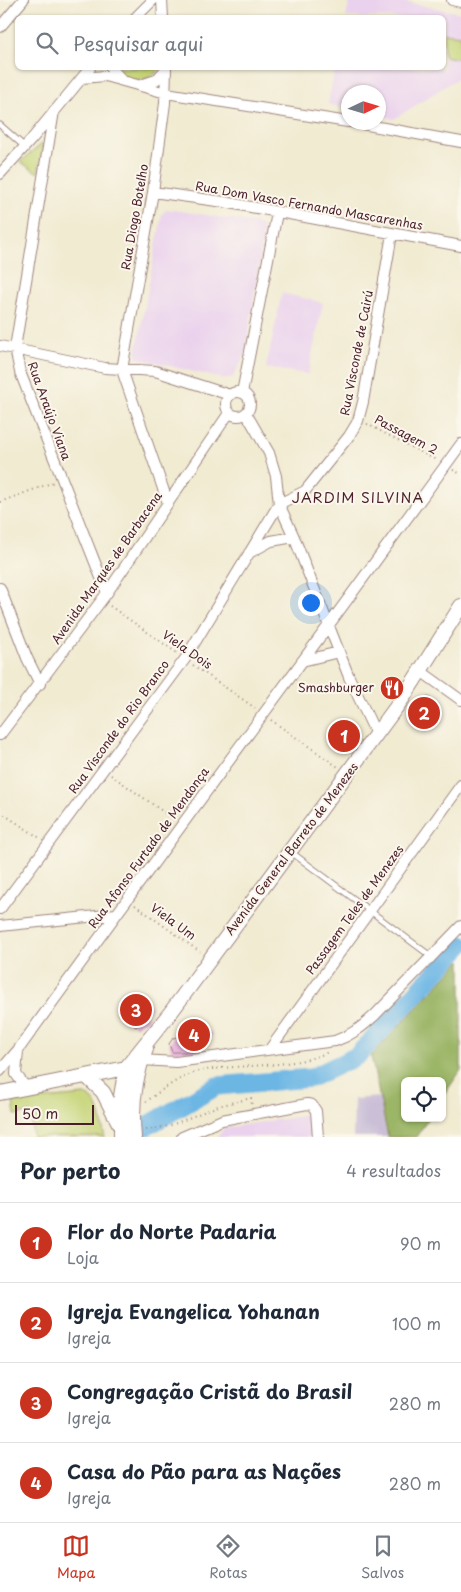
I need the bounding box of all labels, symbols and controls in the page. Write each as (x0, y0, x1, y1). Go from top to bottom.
search box (15, 15, 446, 70)
icon: search (33, 29, 61, 57)
text: Pesquisar aqui (73, 29, 203, 57)
north arrow (341, 85, 386, 130)
street label: Rua Diogo Botelho (116, 162, 152, 271)
street label: Rua Dom Vasco Fernando Mascarenhas (194, 176, 425, 234)
street label: Rua Visconde de Cairú (335, 289, 377, 417)
street label: Rua Araújo Viana (24, 359, 76, 463)
street label: Passagem 2 (372, 410, 441, 458)
street label: Avenida Marques de Barbacena (47, 487, 166, 647)
district label: JARDIM SILVINA (292, 487, 424, 508)
your location (298, 590, 324, 616)
street label: Viela Dois (159, 625, 217, 673)
street label: Rua Visconde do Rio Branco (64, 656, 173, 797)
restaurant icon: Smashburger (379, 675, 405, 701)
place label: Smashburger (298, 678, 374, 696)
pin: 2 (408, 694, 440, 732)
pin: 1 (328, 717, 360, 755)
street label: Avenida General Barreto de Menezes (220, 758, 362, 938)
street label: Rua Afonso Furtado de Mendonça (84, 763, 213, 932)
street label: Passagem Teles de Menezes (301, 840, 408, 978)
street label: Viela Um (147, 899, 200, 944)
pin: 3 (120, 991, 152, 1029)
pin: 4 (178, 1016, 210, 1054)
map controls (401, 1077, 446, 1122)
button: locate (401, 1077, 446, 1122)
scale bar (15, 1102, 94, 1125)
text: 50 m (22, 1103, 58, 1124)
text: Por perto (20, 1154, 120, 1186)
text: 4 resultados (346, 1158, 441, 1182)
text: Flor do Norte Padaria (67, 1217, 276, 1245)
text: 1 (32, 1231, 40, 1255)
text: 90 m (400, 1231, 441, 1255)
text: Loja (67, 1245, 99, 1269)
text: Igreja Evangelica Yohanan (67, 1297, 320, 1325)
text: 2 (30, 1311, 42, 1335)
text: 100 m (392, 1311, 441, 1335)
text: Igreja (67, 1325, 111, 1349)
text: Congregação Cristã do Brasil (67, 1377, 352, 1405)
text: 3 (31, 1391, 41, 1415)
text: 280 m (389, 1391, 441, 1415)
text: Igreja (67, 1405, 111, 1429)
text: Casa do Pão para as Nações (67, 1457, 341, 1485)
text: 4 (31, 1471, 41, 1495)
text: 280 m (389, 1471, 441, 1495)
text: Igreja (67, 1485, 111, 1509)
tab: Mapa (57, 1532, 95, 1583)
tab: Rotas (209, 1532, 247, 1583)
tab: Salvos (361, 1532, 404, 1583)

